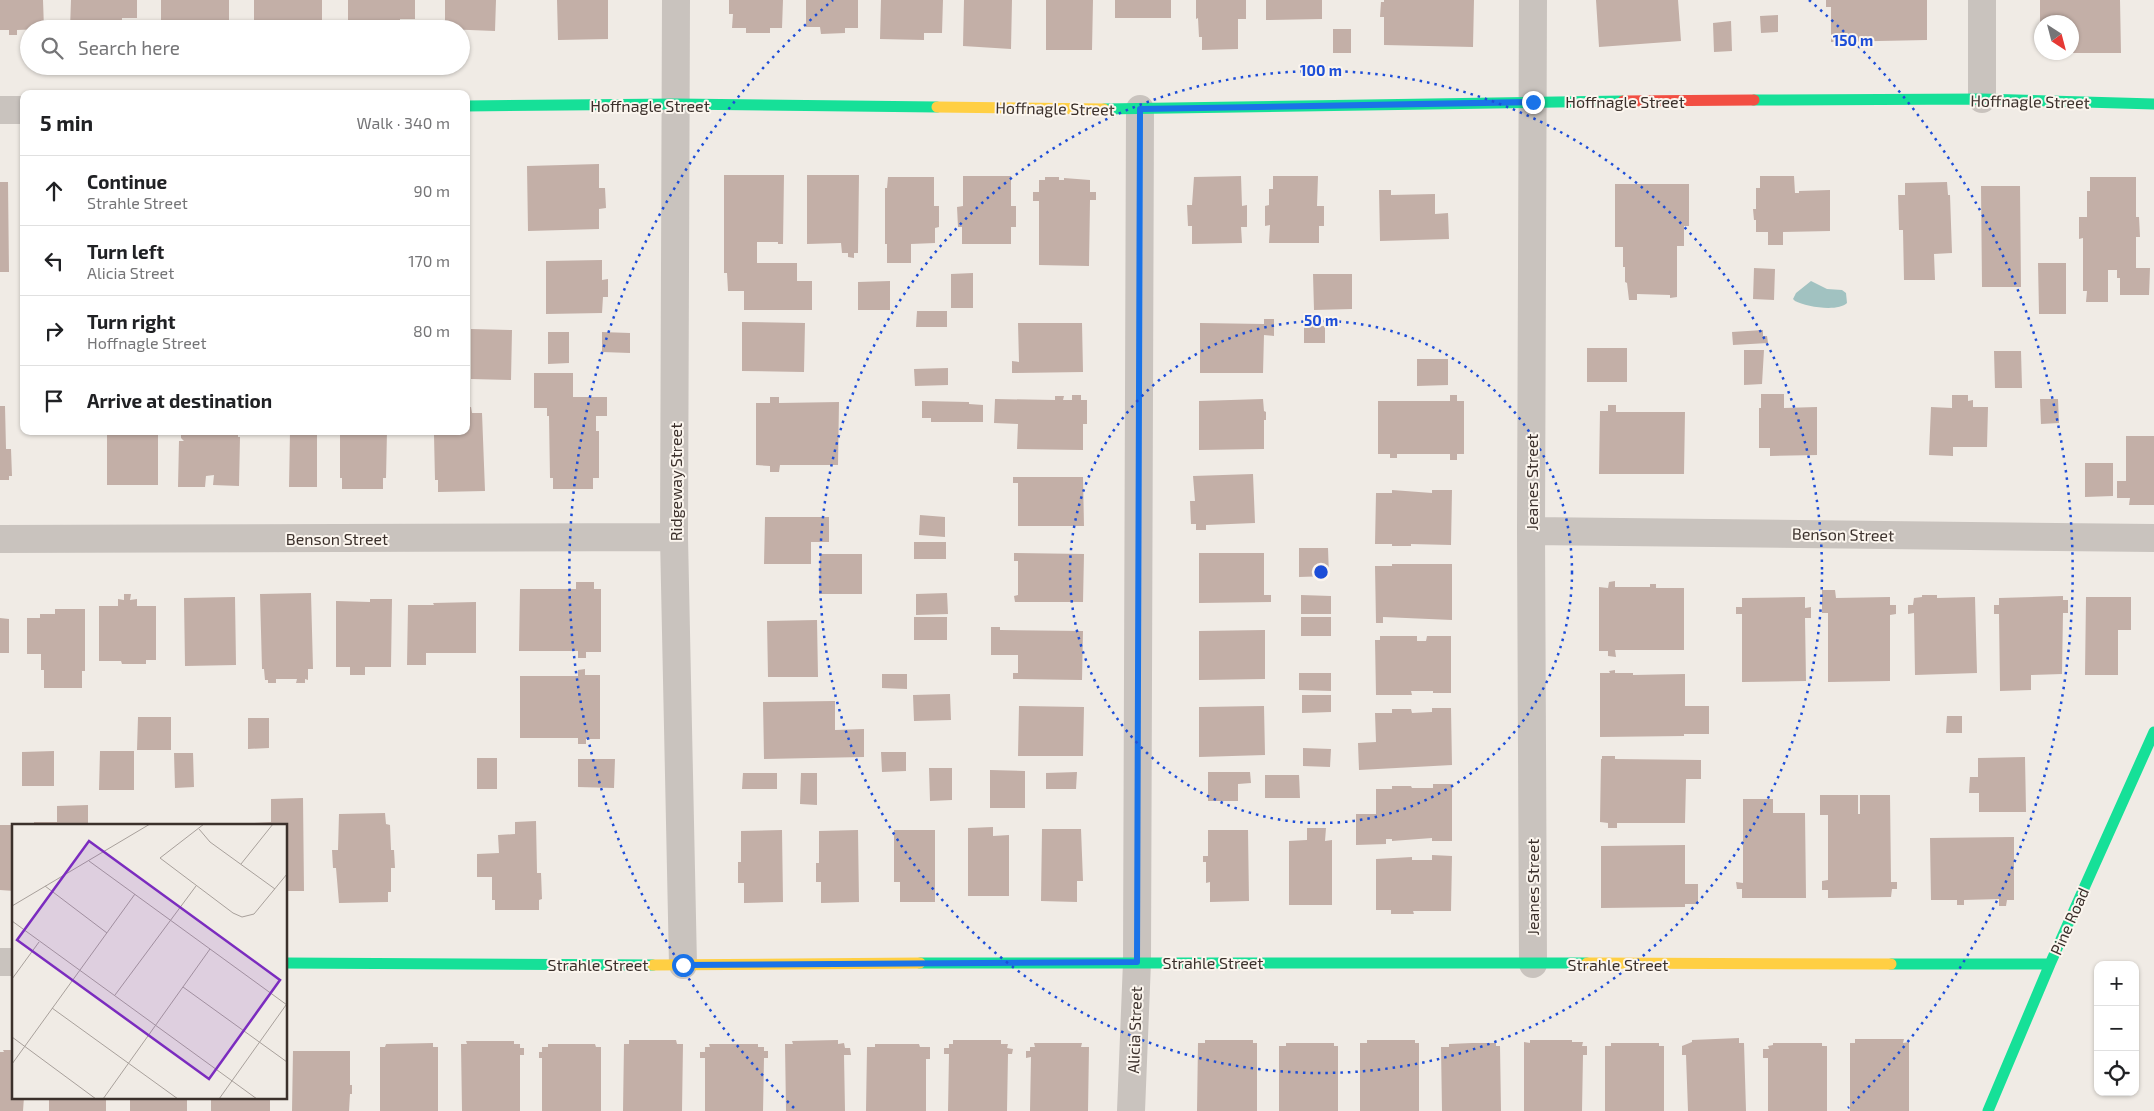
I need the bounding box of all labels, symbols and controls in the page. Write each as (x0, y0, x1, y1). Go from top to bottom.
north arrow (2034, 15, 2079, 60)
search box (20, 20, 470, 75)
text: 150 m (1833, 31, 1873, 49)
icon: search (38, 34, 66, 62)
text: Search here (78, 36, 180, 59)
text: 100 m (1300, 61, 1342, 79)
street label: Hoffnagle Street (1970, 90, 2090, 112)
route end (1522, 91, 1545, 114)
street label: Hoffnagle Street (1565, 92, 1685, 111)
street label: Hoffnagle Street (590, 96, 710, 115)
street label: Hoffnagle Street (995, 97, 1115, 119)
text: 5 min (40, 110, 93, 135)
text: Walk · 340 m (357, 113, 450, 132)
text: Continue (87, 170, 167, 193)
icon: ahead (40, 177, 68, 205)
text: 90 m (414, 181, 450, 200)
text: Strahle Street (87, 193, 188, 212)
text: Turn left (87, 240, 164, 263)
icon: left (40, 247, 68, 275)
text: 170 m (408, 251, 450, 270)
text: Alicia Street (87, 263, 174, 282)
text: Turn right (87, 310, 175, 333)
text: 50 m (1304, 311, 1338, 329)
icon: right (40, 317, 68, 345)
text: 80 m (413, 321, 450, 340)
text: Hoffnagle Street (87, 333, 207, 352)
icon: arrive (40, 387, 68, 415)
text: Arrive at destination (87, 389, 272, 412)
street label: Ridgeway Street (666, 423, 685, 541)
street label: Jeanes Street (1522, 434, 1541, 530)
street label: Benson Street (1792, 524, 1894, 544)
street label: Benson Street (286, 529, 388, 548)
centre of rings (1312, 563, 1330, 581)
inset map (12, 824, 288, 1098)
street label: Jeanes Street (1523, 839, 1542, 935)
street label: Pine Road (2046, 884, 2092, 958)
street label: Strahle Street (1163, 953, 1263, 972)
route start (672, 954, 695, 977)
street label: Strahle Street (548, 955, 648, 974)
street label: Strahle Street (1568, 955, 1668, 974)
map controls (2094, 961, 2139, 1096)
button: + (2094, 961, 2139, 1006)
street label: Alicia Street (1123, 986, 1145, 1074)
button: − (2094, 1006, 2139, 1051)
button: locate (2094, 1051, 2139, 1096)

